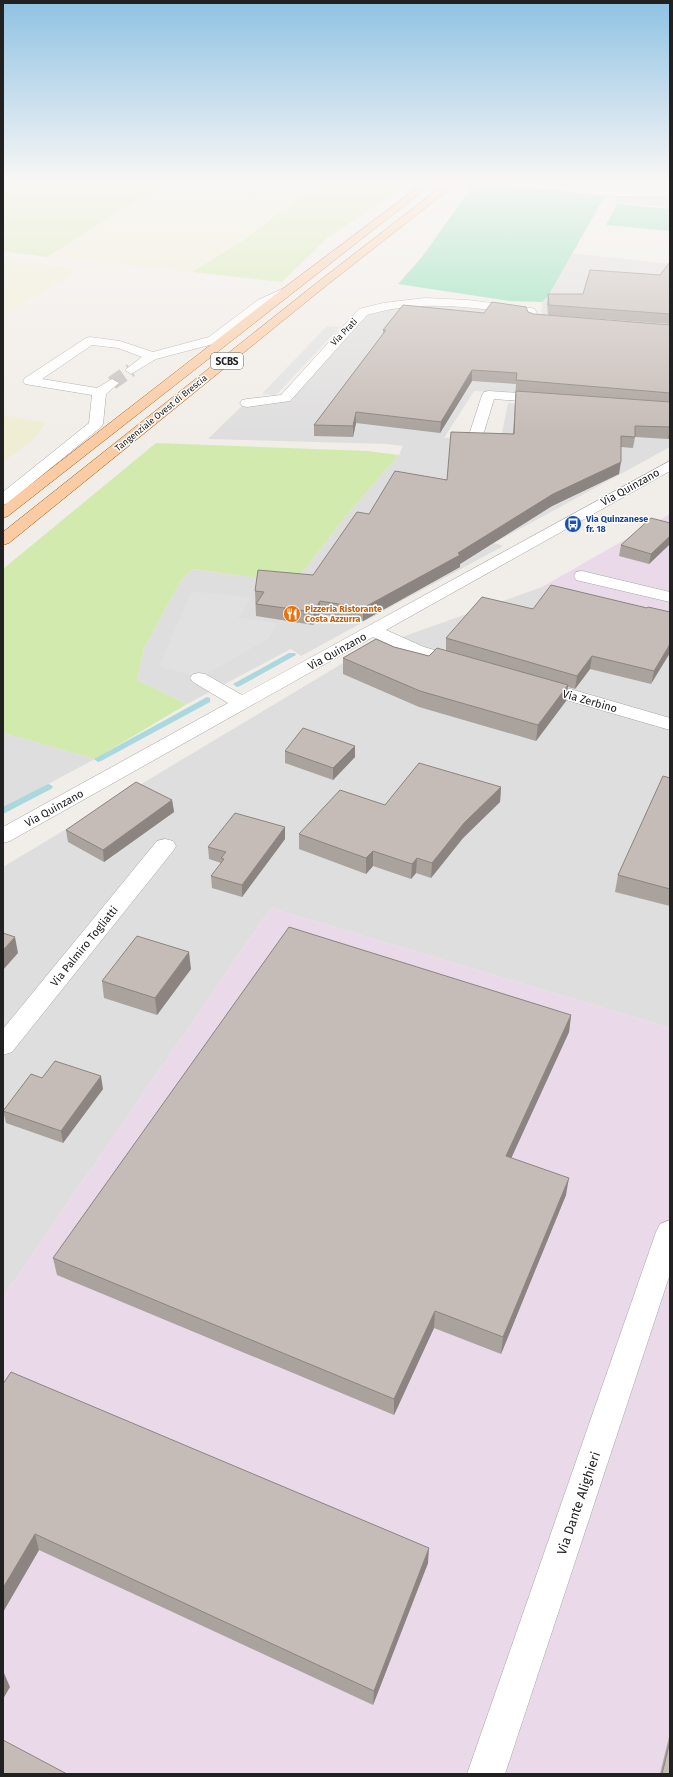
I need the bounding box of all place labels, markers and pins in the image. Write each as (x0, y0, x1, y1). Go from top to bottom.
bus stop icon: Via Quinzanese fr. 18 (563, 514, 583, 534)
place label: Via Quinzanese fr. 18 (585, 514, 648, 534)
restaurant icon: Pizzeria Ristorante Costa Azzurra (282, 604, 302, 624)
place label: Pizzeria Ristorante Costa Azzurra (305, 604, 382, 624)

